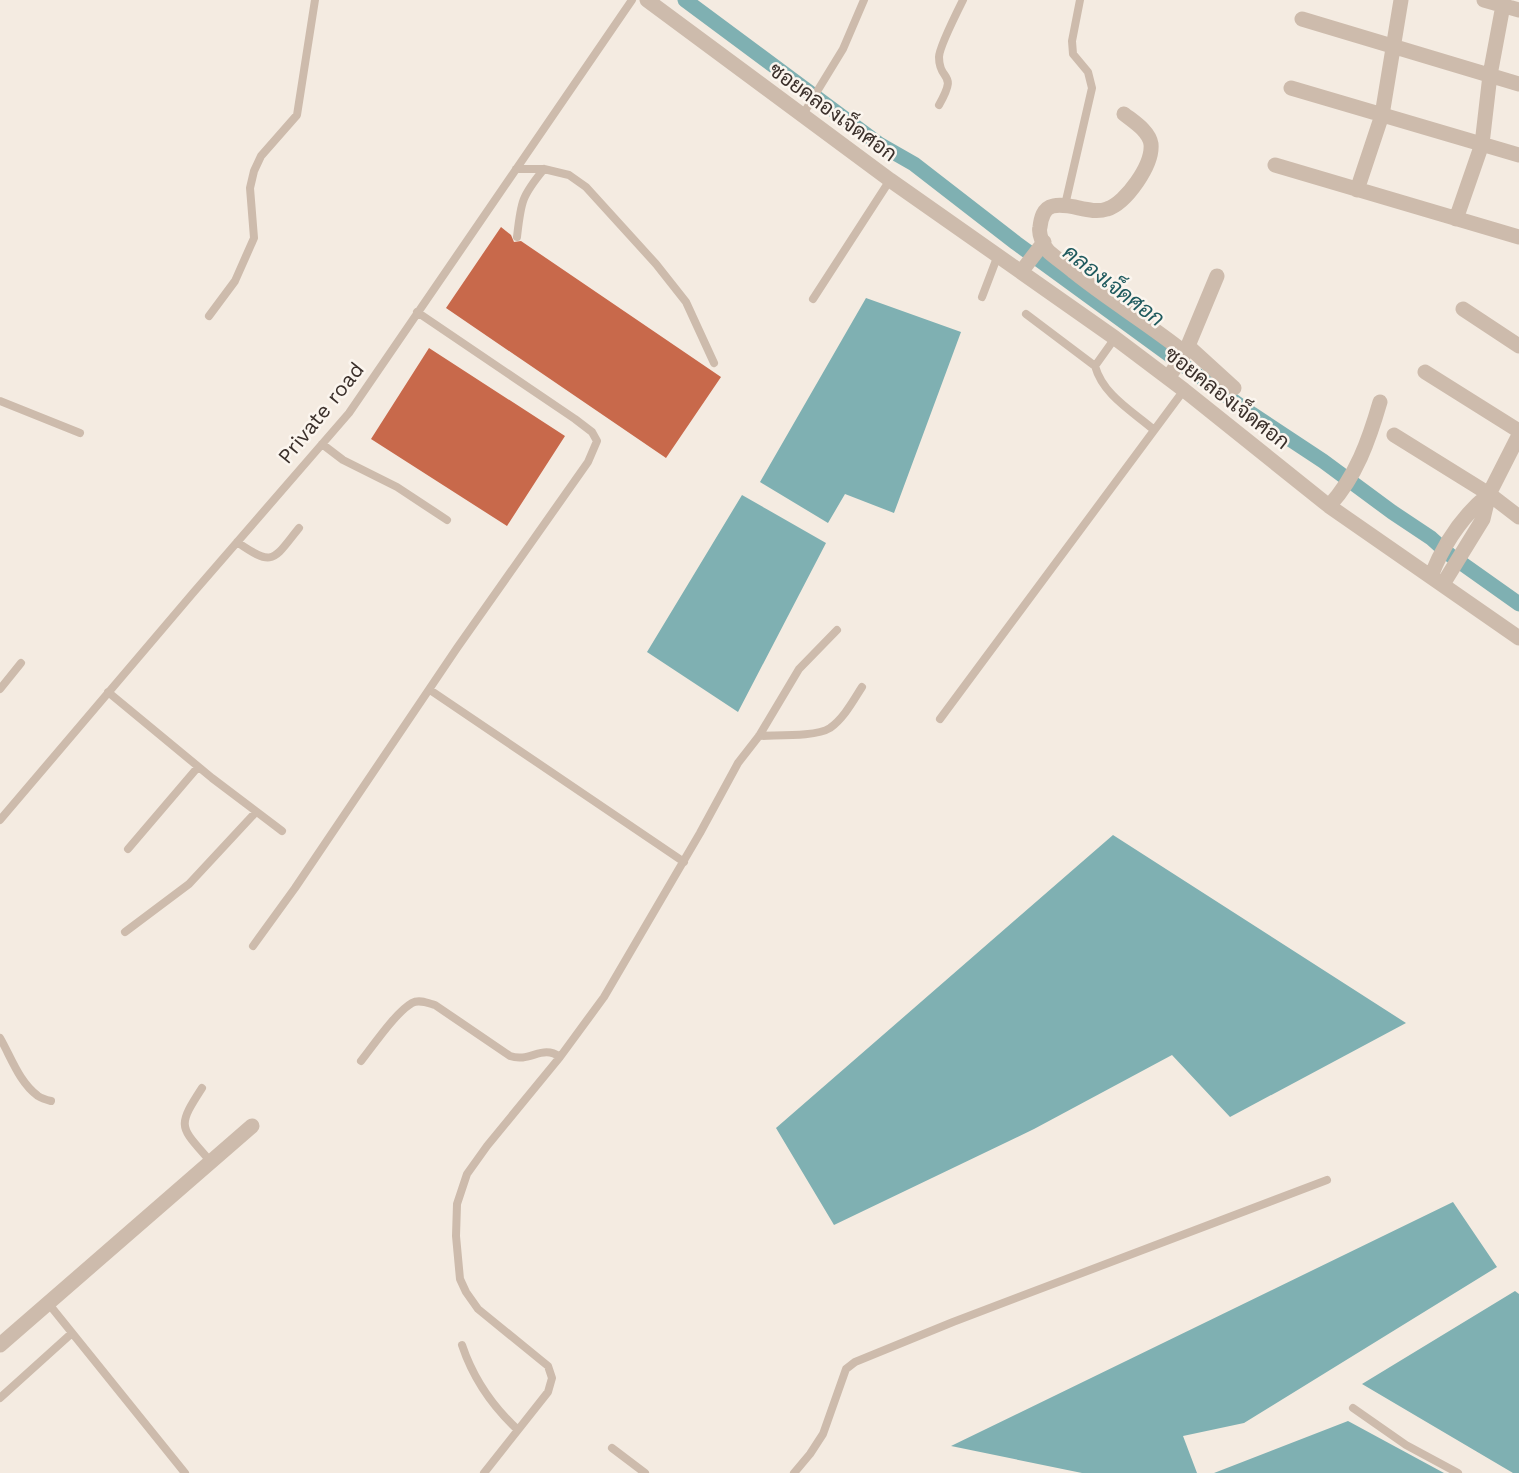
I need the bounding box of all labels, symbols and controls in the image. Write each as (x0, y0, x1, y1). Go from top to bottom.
street label: ซอยคลองเจ็ดศอก (765, 55, 903, 166)
water label: คลองเจ็ดศอก (1058, 237, 1171, 331)
street label: ซอยคลองเจ็ดศอก (1160, 339, 1296, 454)
street label: Private road (272, 357, 369, 468)

